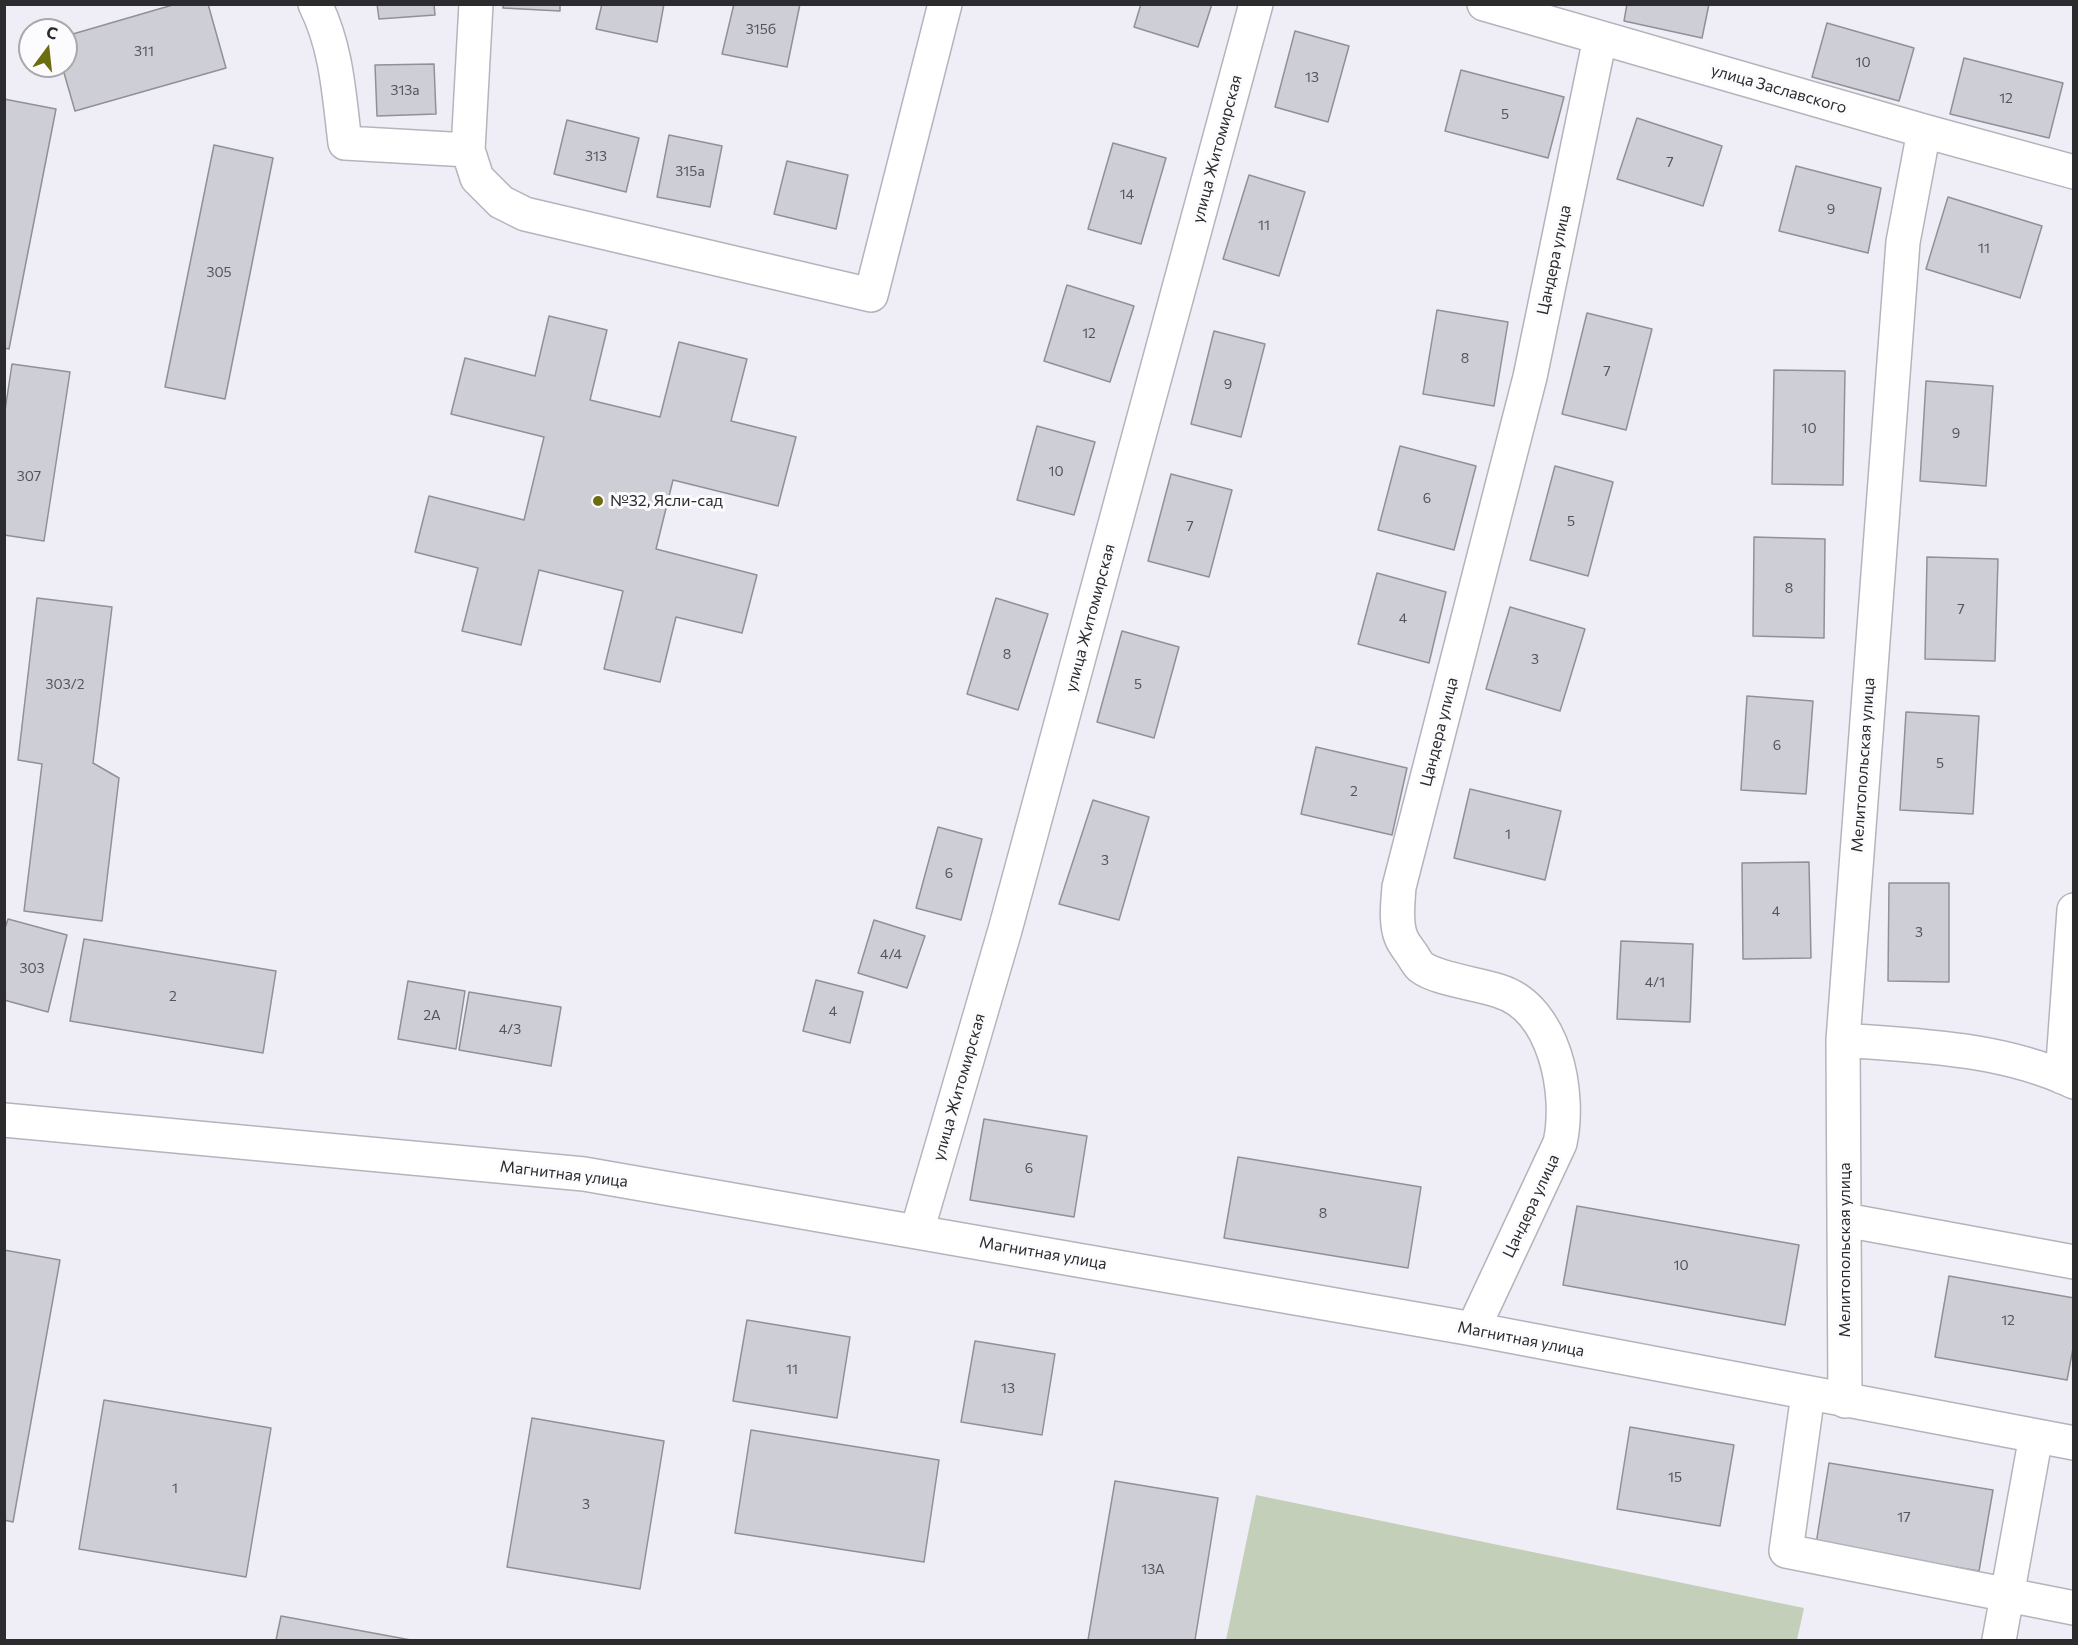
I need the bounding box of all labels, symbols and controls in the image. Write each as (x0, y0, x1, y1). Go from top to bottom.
north arrow (18, 18, 78, 78)
text: С (45, 21, 60, 43)
house number: 315б (746, 21, 776, 37)
house number: 311 (134, 43, 154, 59)
house number: 10 (1855, 54, 1871, 70)
street label: улица Заславского (1709, 60, 1849, 118)
house number: 13 (1305, 69, 1319, 85)
street label: улица Житомирская (1188, 73, 1246, 225)
house number: 313а (390, 82, 420, 98)
house number: 12 (1999, 90, 2013, 106)
house number: 5 (1501, 106, 1509, 122)
house number: 313 (585, 148, 607, 164)
house number: 7 (1666, 154, 1674, 170)
house number: 315а (675, 163, 705, 179)
house number: 14 (1120, 186, 1134, 202)
house number: 9 (1827, 201, 1835, 217)
street label: Цандера улица (1533, 203, 1575, 317)
house number: 11 (1258, 217, 1270, 233)
house number: 11 (1978, 240, 1990, 256)
house number: 305 (206, 264, 232, 280)
house number: 12 (1082, 325, 1096, 341)
house number: 8 (1461, 350, 1469, 366)
house number: 7 (1603, 363, 1611, 379)
house number: 9 (1224, 376, 1232, 392)
house number: 10 (1801, 420, 1817, 436)
house number: 9 (1952, 425, 1960, 441)
house number: 10 (1048, 463, 1064, 479)
house number: 307 (17, 468, 41, 484)
house number: 6 (1423, 490, 1431, 506)
place label: №32, Ясли-сад (610, 491, 723, 511)
marker: №32, Ясли-сад (591, 494, 605, 508)
house number: 5 (1567, 513, 1575, 529)
house number: 7 (1186, 518, 1194, 534)
street label: улица Житомирская (1061, 542, 1119, 694)
house number: 8 (1785, 580, 1793, 596)
house number: 7 (1957, 601, 1965, 617)
house number: 4 (1399, 610, 1407, 626)
house number: 8 (1003, 646, 1011, 662)
house number: 3 (1531, 651, 1539, 667)
street label: Цандера улица (1416, 675, 1462, 789)
house number: 303/2 (46, 676, 84, 692)
house number: 5 (1134, 676, 1142, 692)
street label: Мелитопольская улица (1847, 677, 1879, 853)
house number: 6 (1773, 737, 1781, 753)
house number: 5 (1936, 755, 1944, 771)
house number: 2 (1350, 783, 1358, 799)
house number: 1 (1505, 826, 1511, 842)
house number: 3 (1101, 852, 1109, 868)
house number: 6 (945, 865, 953, 881)
house number: 4 (1772, 903, 1780, 919)
house number: 3 (1915, 924, 1923, 940)
house number: 4/4 (880, 946, 902, 962)
house number: 303 (19, 960, 45, 976)
house number: 4/1 (1645, 974, 1665, 990)
house number: 2 (169, 988, 177, 1004)
house number: 4 (829, 1003, 837, 1019)
house number: 2А (423, 1007, 441, 1023)
street label: улица Житомирская (929, 1011, 989, 1163)
house number: 4/3 (499, 1021, 521, 1037)
street label: Цандера улица (1499, 1151, 1563, 1261)
street label: Магнитная улица (499, 1157, 629, 1191)
house number: 6 (1025, 1160, 1033, 1176)
street label: Мелитопольская улица (1835, 1162, 1855, 1338)
house number: 8 (1319, 1205, 1327, 1221)
street label: Магнитная улица (978, 1232, 1108, 1274)
house number: 10 (1673, 1257, 1689, 1273)
house number: 12 (2001, 1312, 2015, 1328)
street label: Магнитная улица (1456, 1317, 1586, 1361)
house number: 11 (786, 1361, 798, 1377)
house number: 13 (1001, 1380, 1015, 1396)
house number: 15 (1668, 1469, 1682, 1485)
house number: 1 (172, 1480, 178, 1496)
house number: 3 (582, 1496, 590, 1512)
house number: 17 (1897, 1509, 1911, 1525)
house number: 13А (1141, 1561, 1165, 1577)

